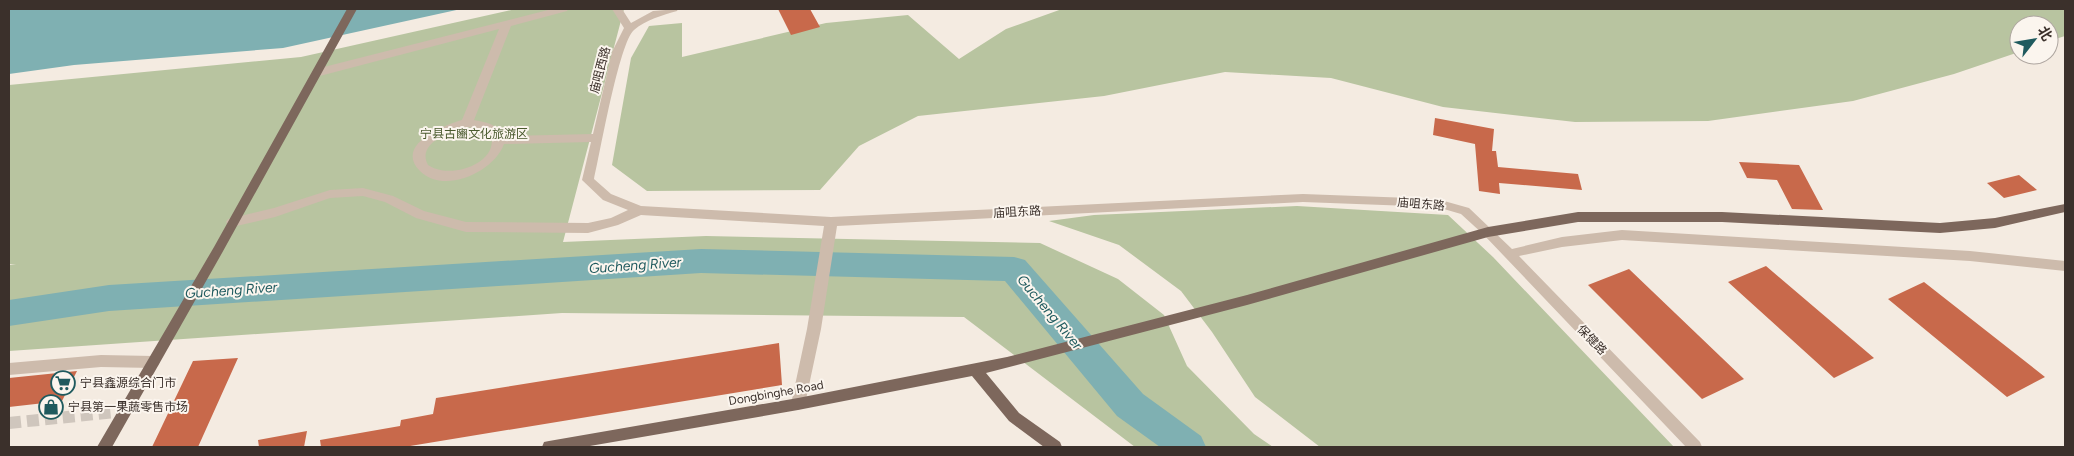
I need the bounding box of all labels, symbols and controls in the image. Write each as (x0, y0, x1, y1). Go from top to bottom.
north arrow (2009, 15, 2059, 65)
text: 北 (2034, 23, 2056, 44)
street label: 庙咀西路 (587, 45, 613, 95)
park label: 宁县古豳文化旅游区 (420, 127, 528, 141)
street label: 庙咀东路 (1396, 195, 1446, 213)
street label: 庙咀东路 (993, 204, 1041, 220)
water label: Gucheng River (588, 254, 683, 277)
water label: Gucheng River (1013, 271, 1087, 354)
water label: Gucheng River (184, 279, 279, 302)
street label: 保健路 (1574, 322, 1610, 358)
supermarket icon: 宁县鑫源综合门市 (50, 370, 76, 396)
place label: 宁县鑫源综合门市 (80, 376, 176, 390)
street label: Dongbinghe Road (727, 378, 825, 408)
shop icon: 宁县第一果蔬零售市场 (38, 394, 64, 420)
place label: 宁县第一果蔬零售市场 (68, 400, 188, 414)

